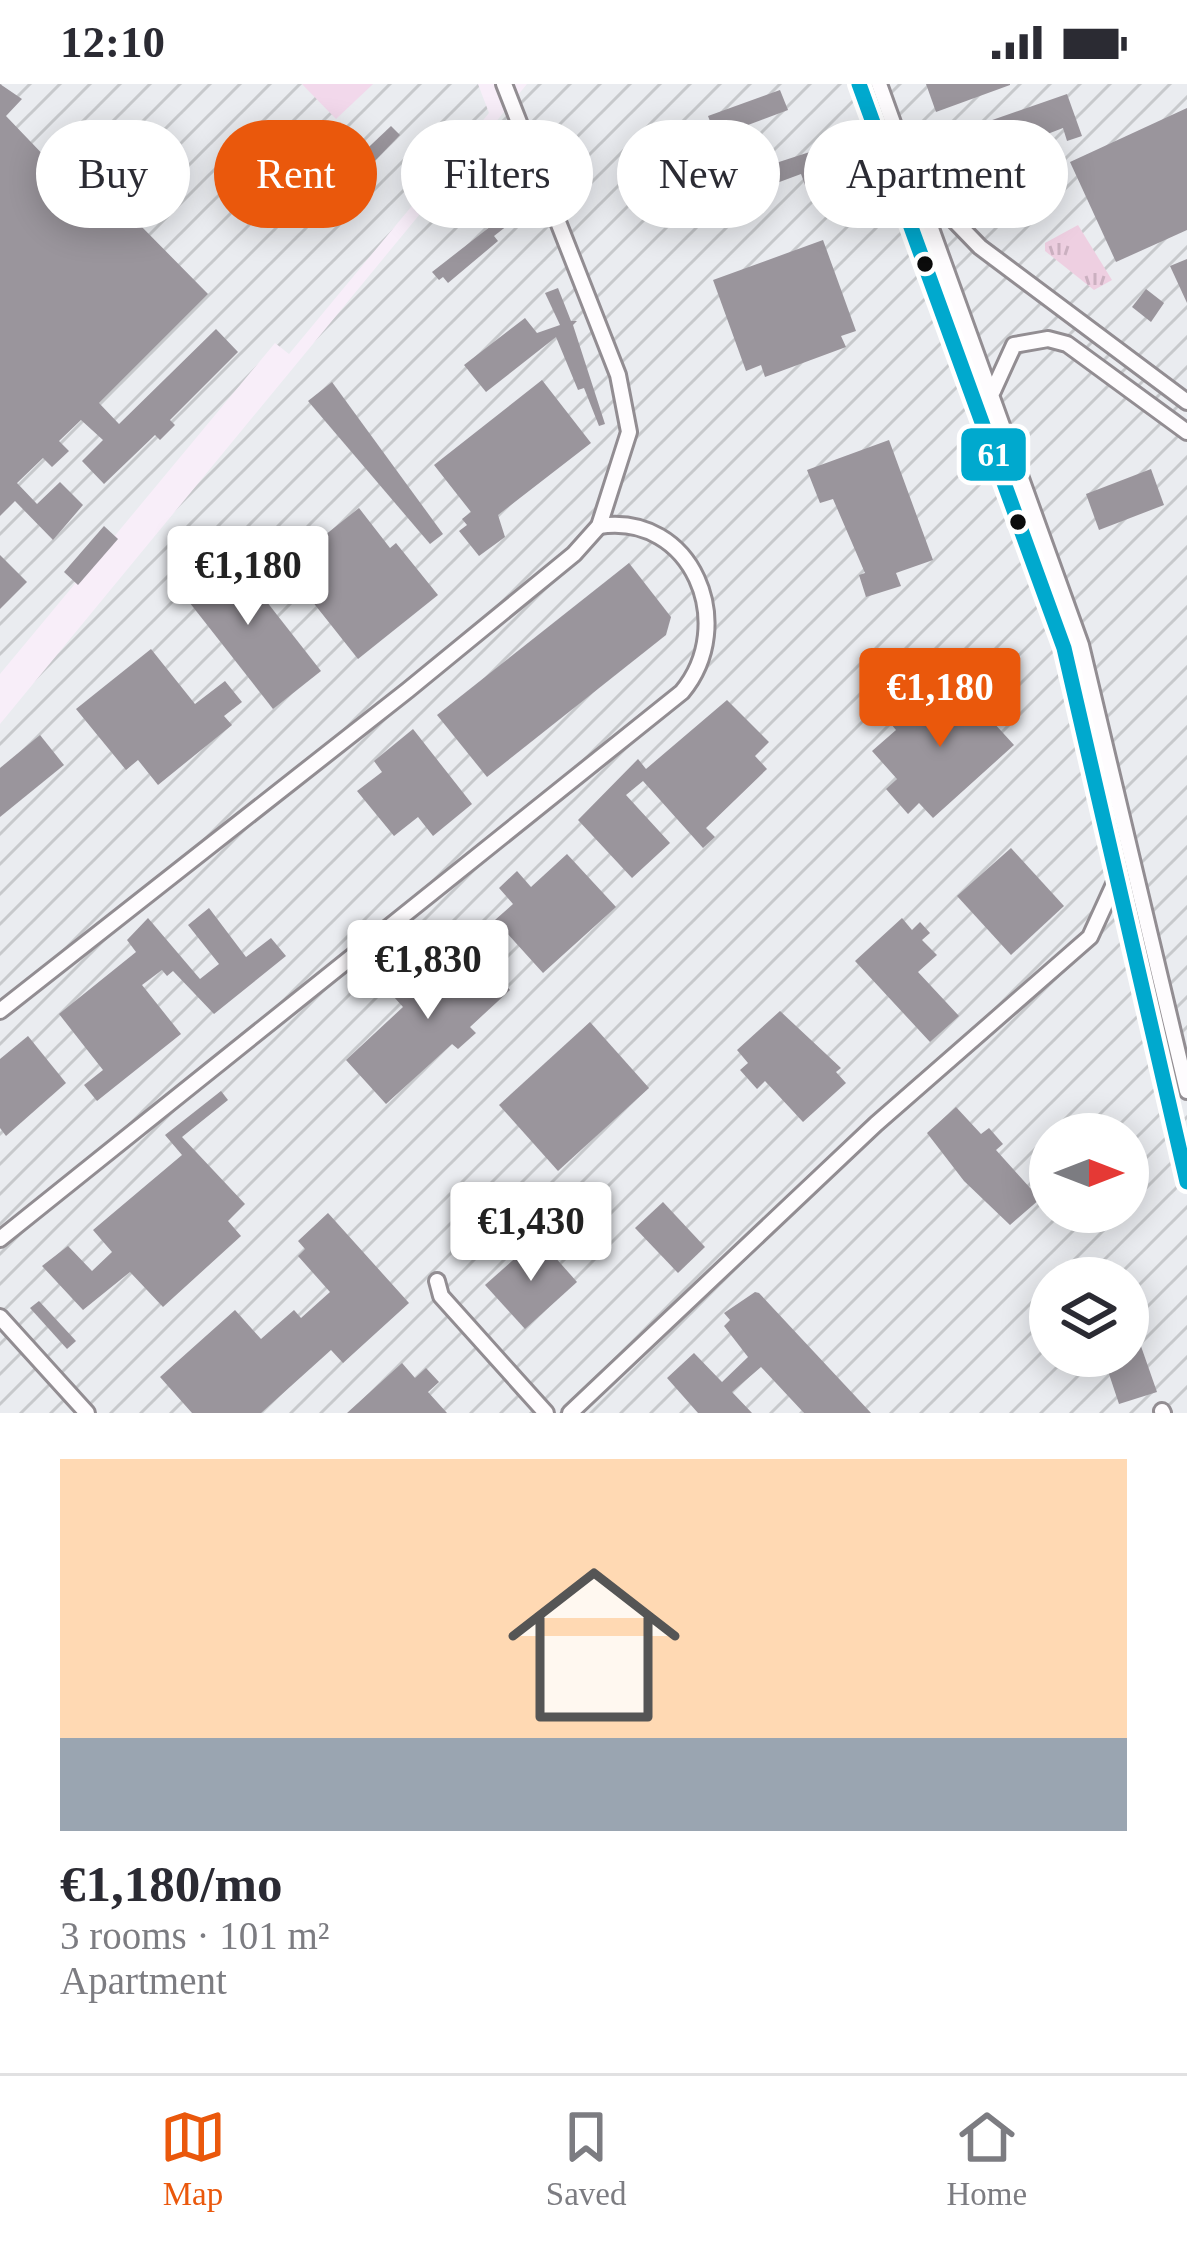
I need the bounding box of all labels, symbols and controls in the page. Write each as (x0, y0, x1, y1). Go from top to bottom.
text: 12:10 (60, 17, 165, 67)
chip: Buy (36, 120, 190, 228)
chip: Rent (214, 120, 377, 228)
chip: Filters (401, 120, 593, 228)
chip: New (617, 120, 780, 228)
chip: Apartment (804, 120, 1068, 228)
unlabelled marker (914, 253, 936, 275)
line badge: 61 (959, 426, 1028, 483)
text: 61 (978, 437, 1011, 473)
unlabelled marker (1007, 511, 1029, 533)
pin: €1,180 (150, 526, 346, 628)
text: €1,180 (194, 543, 302, 586)
pin: €1,180 (842, 648, 1038, 750)
text: €1,180 (886, 665, 994, 708)
pin: €1,830 (330, 920, 526, 1022)
text: €1,830 (374, 937, 482, 980)
north arrow (1029, 1113, 1149, 1233)
map controls (1029, 1113, 1149, 1377)
pin: €1,430 (433, 1182, 629, 1284)
text: €1,430 (477, 1199, 585, 1242)
button: layers (1029, 1257, 1149, 1377)
icon: home (486, 1537, 702, 1753)
text: €1,180/mo (60, 1856, 282, 1912)
text: 3 rooms · 101 m² (60, 1914, 330, 1957)
text: Apartment (60, 1959, 227, 2002)
tab: Map (160, 2104, 226, 2213)
tab: Saved (546, 2104, 626, 2213)
tab: Home (946, 2104, 1027, 2213)

